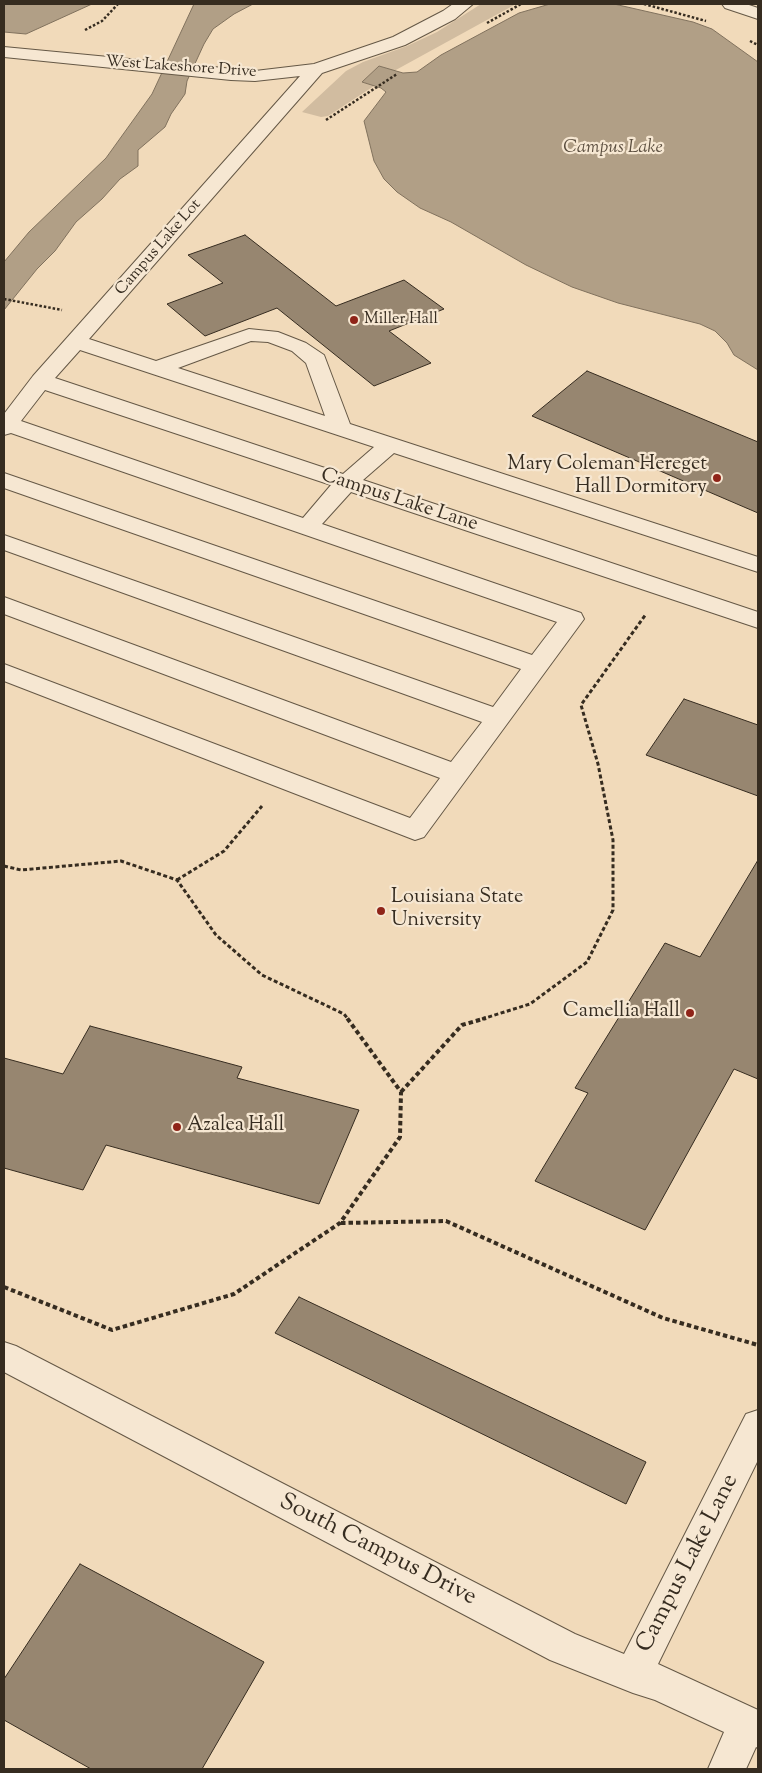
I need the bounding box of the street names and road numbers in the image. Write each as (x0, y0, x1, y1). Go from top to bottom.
street label: West Lakeshore Drive (105, 53, 257, 83)
street label: Campus Lake Lot (112, 196, 206, 300)
street label: Campus Lake Lane (317, 464, 481, 538)
street label: Campus Lake Lane (632, 1470, 746, 1658)
street label: South Campus Drive (273, 1489, 481, 1613)

